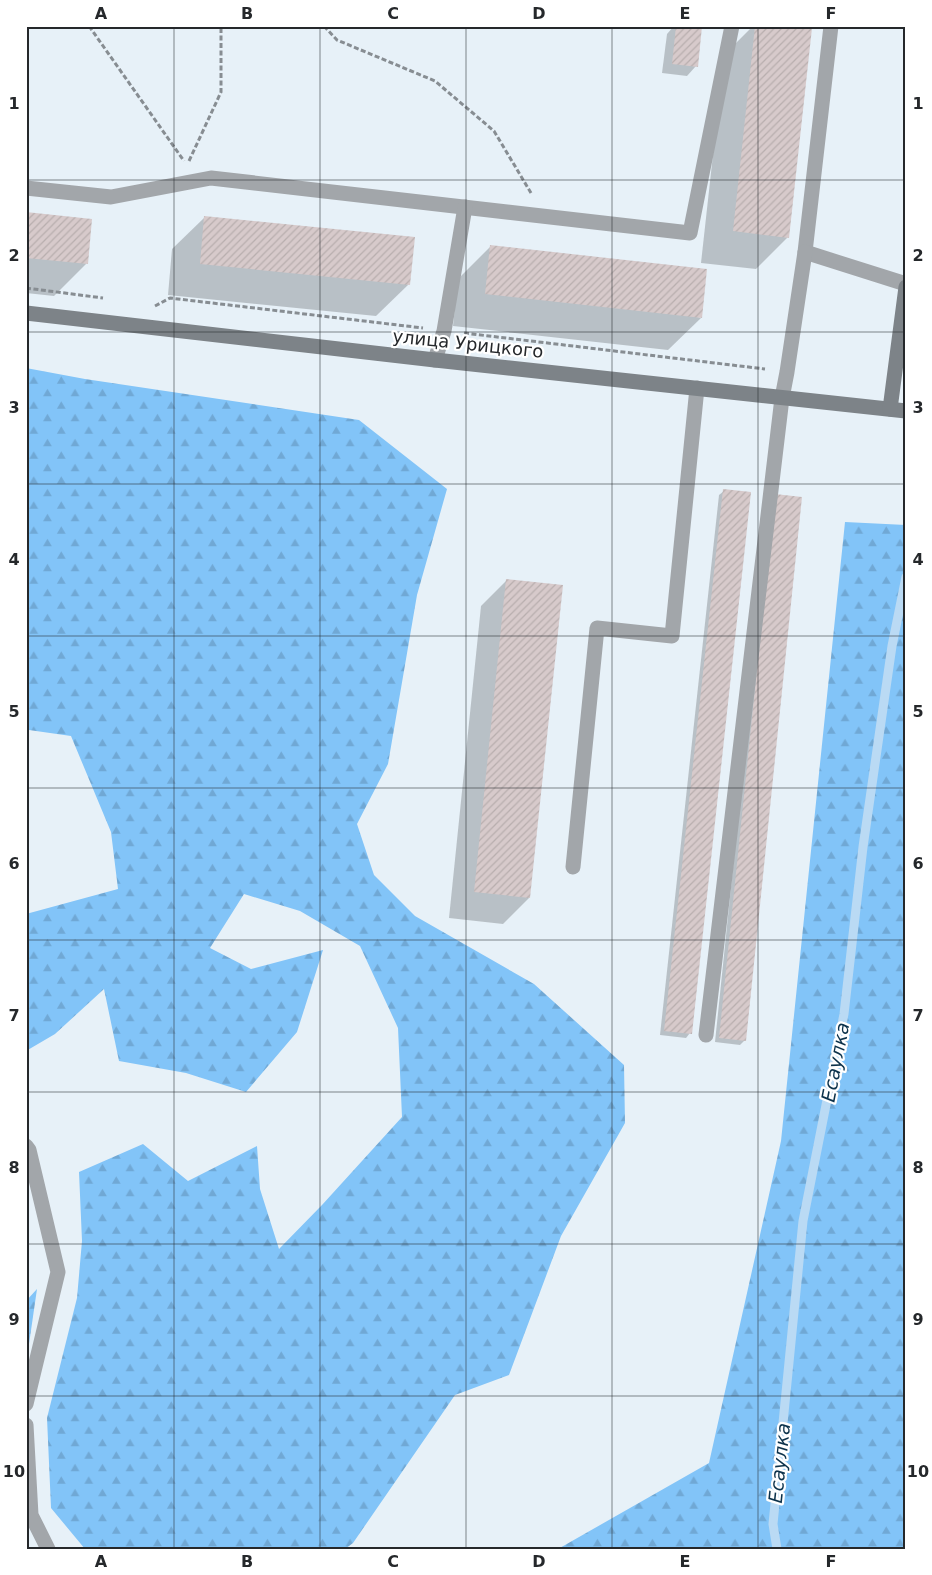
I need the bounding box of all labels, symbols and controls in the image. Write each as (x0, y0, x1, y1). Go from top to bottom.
text: A (95, 4, 108, 23)
text: B (241, 4, 253, 23)
text: C (387, 4, 399, 23)
text: D (532, 4, 546, 23)
text: E (680, 4, 690, 23)
text: F (826, 4, 836, 23)
text: 1 (8, 94, 20, 113)
text: 1 (912, 94, 924, 113)
text: 2 (8, 246, 20, 265)
text: 2 (912, 246, 924, 265)
street label: улица Урицкого (392, 325, 545, 362)
text: 3 (8, 398, 20, 417)
text: 3 (912, 398, 924, 417)
text: 4 (8, 550, 20, 569)
text: 4 (912, 550, 924, 569)
text: 5 (8, 702, 20, 721)
text: 5 (912, 702, 924, 721)
text: 6 (8, 854, 20, 873)
text: 6 (912, 854, 924, 873)
text: 7 (8, 1006, 20, 1025)
text: 7 (912, 1006, 924, 1025)
water label: Есаулка (817, 1020, 853, 1104)
text: 8 (8, 1158, 20, 1177)
text: 8 (912, 1158, 924, 1177)
text: 9 (8, 1310, 20, 1329)
text: 9 (912, 1310, 924, 1329)
water label: Есаулка (764, 1422, 794, 1504)
text: 10 (3, 1462, 25, 1481)
text: 10 (907, 1462, 929, 1481)
text: A (95, 1552, 108, 1571)
text: B (241, 1552, 253, 1571)
text: C (387, 1552, 399, 1571)
text: D (532, 1552, 546, 1571)
text: E (680, 1552, 690, 1571)
text: F (826, 1552, 836, 1571)

